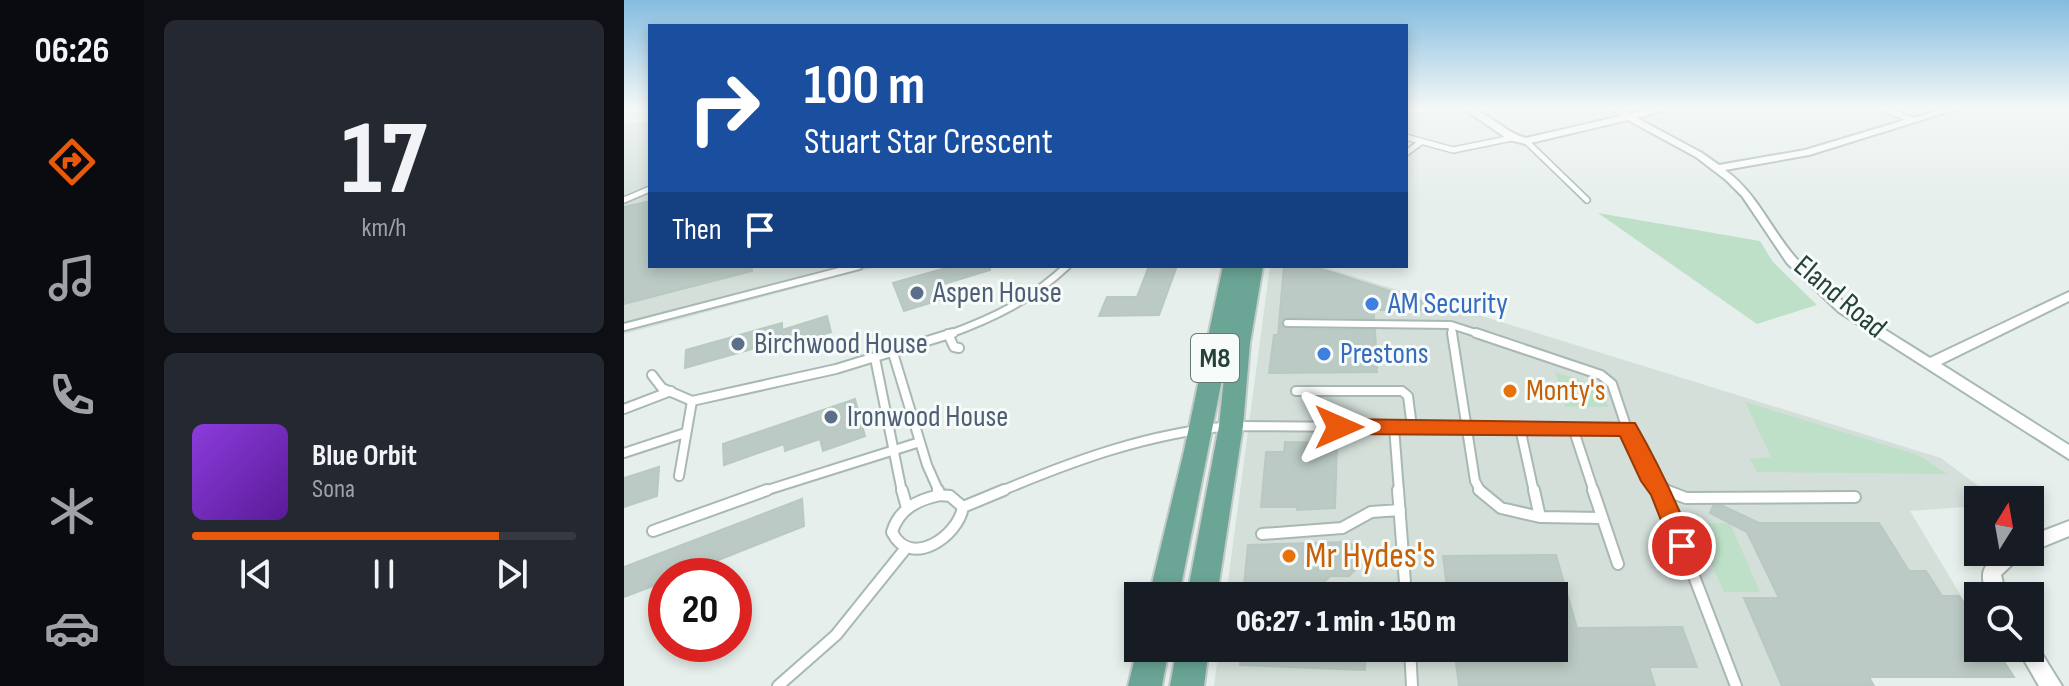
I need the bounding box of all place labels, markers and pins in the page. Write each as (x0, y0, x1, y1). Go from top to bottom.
place label: Aspen House (932, 275, 1062, 311)
marker: Aspen House (908, 284, 926, 302)
place label: AM Security (1387, 286, 1508, 322)
marker: AM Security (1363, 295, 1381, 313)
place label: Birchwood House (754, 326, 928, 362)
marker: Birchwood House (729, 335, 747, 353)
place label: Prestons (1340, 336, 1429, 372)
marker: Prestons (1315, 345, 1333, 363)
place label: Monty's (1526, 373, 1606, 409)
marker: Monty's (1501, 382, 1519, 400)
place label: Ironwood House (847, 399, 1008, 435)
marker: Ironwood House (822, 408, 840, 426)
pin (1648, 512, 1716, 580)
place label: Mr Hydes's (1305, 535, 1435, 578)
marker: Mr Hydes's (1280, 547, 1298, 565)

